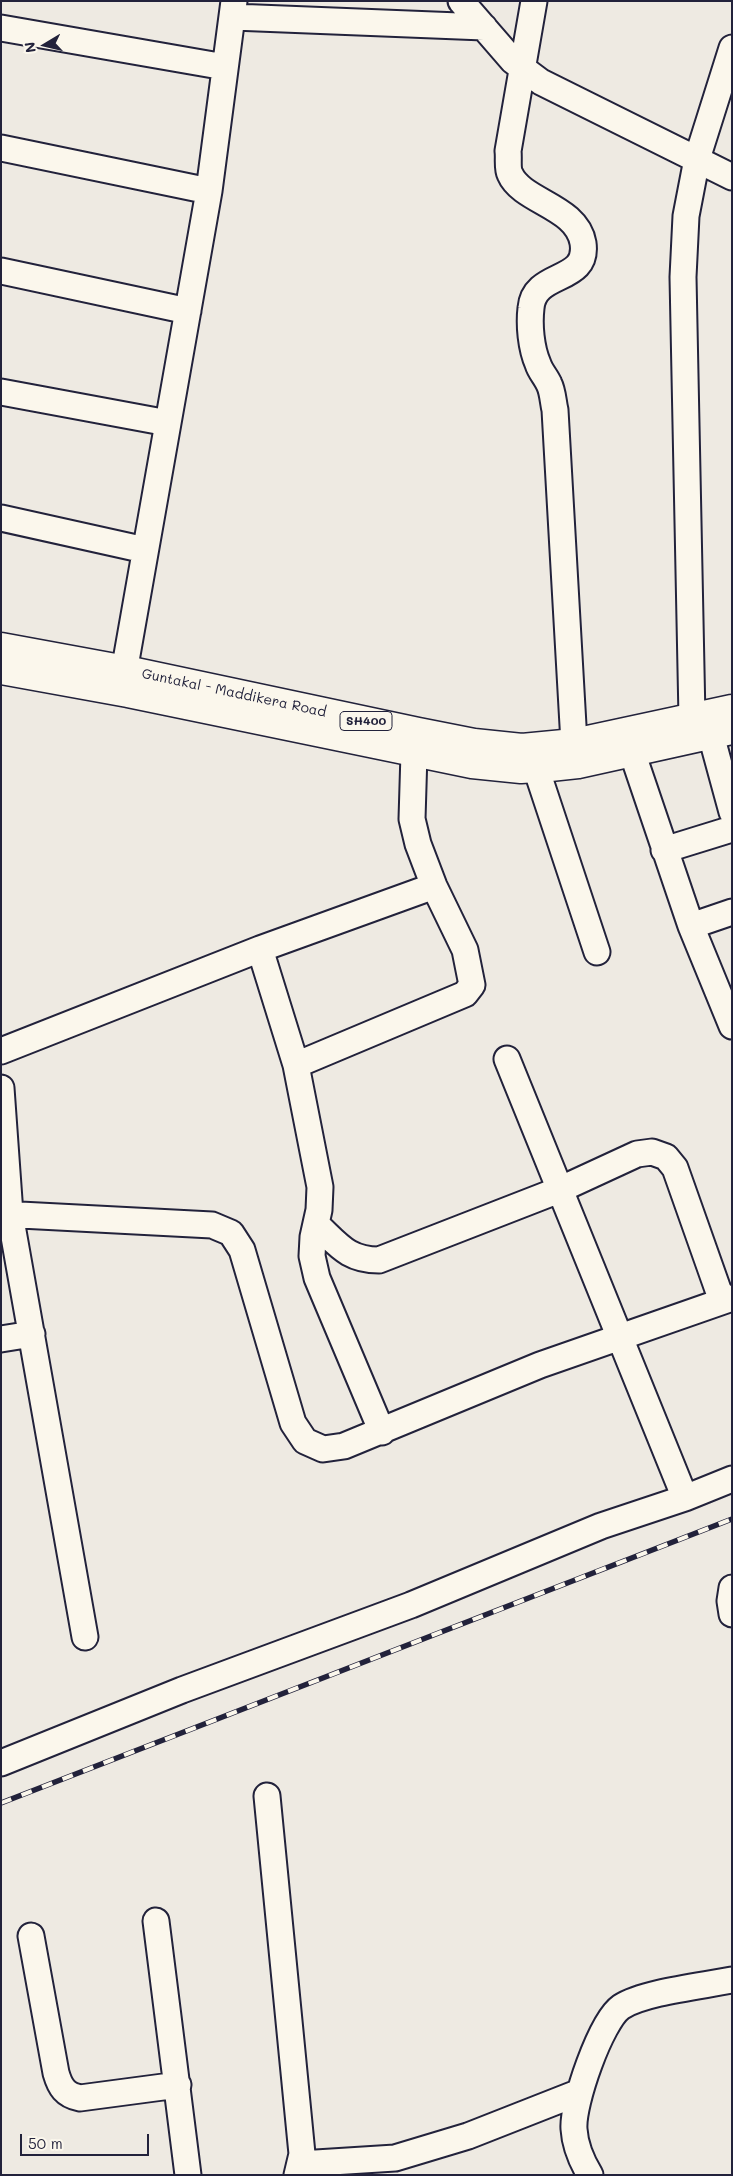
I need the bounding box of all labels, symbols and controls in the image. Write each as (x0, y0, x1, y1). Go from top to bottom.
north arrow (20, 20, 70, 70)
text: N (19, 41, 40, 54)
street label: Guntakal - Maddikera Road (140, 665, 328, 721)
road number: SH400 (340, 711, 392, 730)
scale bar (22, 2124, 151, 2156)
text: 50 m (28, 2133, 63, 2153)

